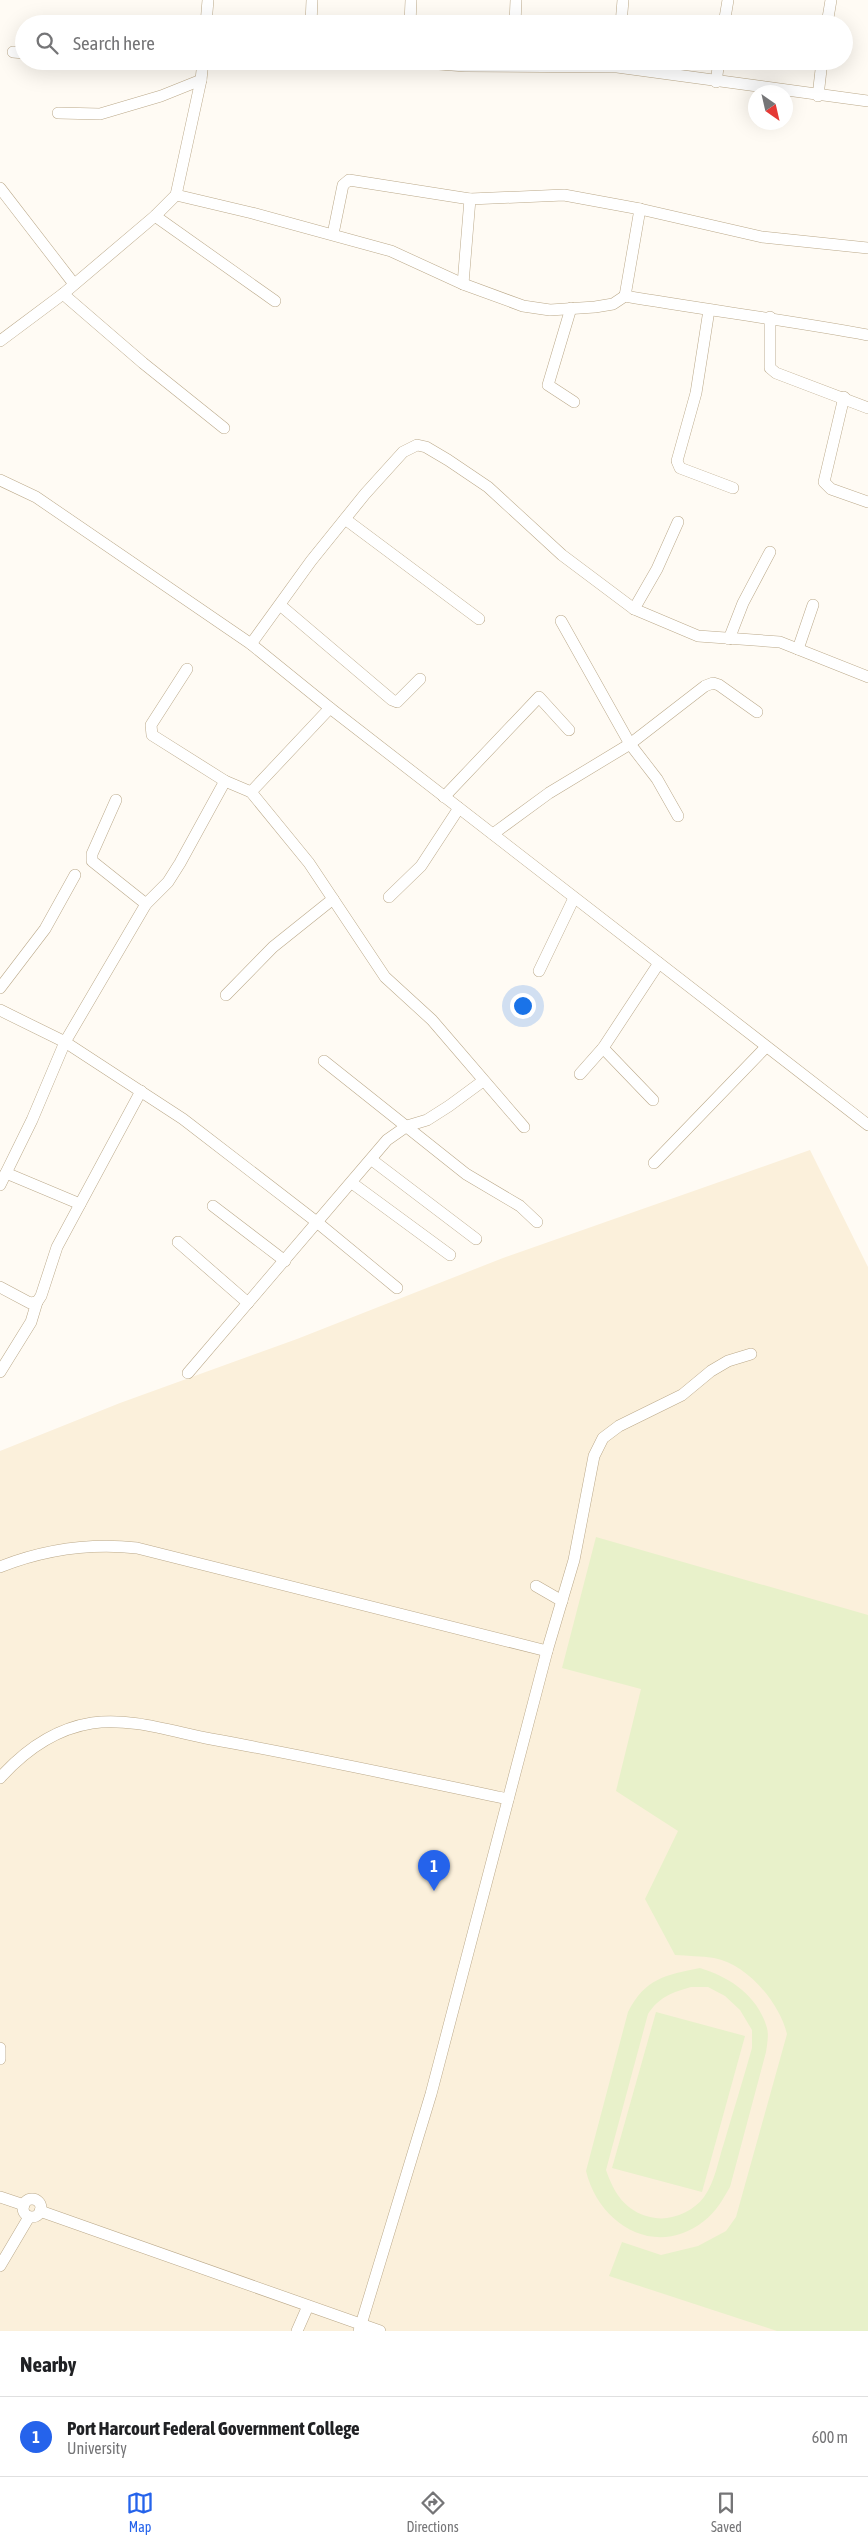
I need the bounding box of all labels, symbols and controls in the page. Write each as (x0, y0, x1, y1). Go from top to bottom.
search box (15, 15, 853, 70)
icon: search (33, 29, 61, 57)
text: Search here (73, 32, 155, 54)
north arrow (748, 85, 793, 130)
your location (510, 993, 536, 1019)
pin: 1 (418, 1850, 450, 1891)
text: Nearby (20, 2352, 76, 2376)
text: Port Harcourt Federal Government College (67, 2417, 360, 2439)
text: 1 (32, 2428, 40, 2446)
text: 600 m (812, 2428, 848, 2446)
text: University (67, 2439, 127, 2457)
tab: Map (126, 2489, 154, 2535)
tab: Directions (406, 2489, 459, 2535)
tab: Saved (711, 2489, 742, 2535)

